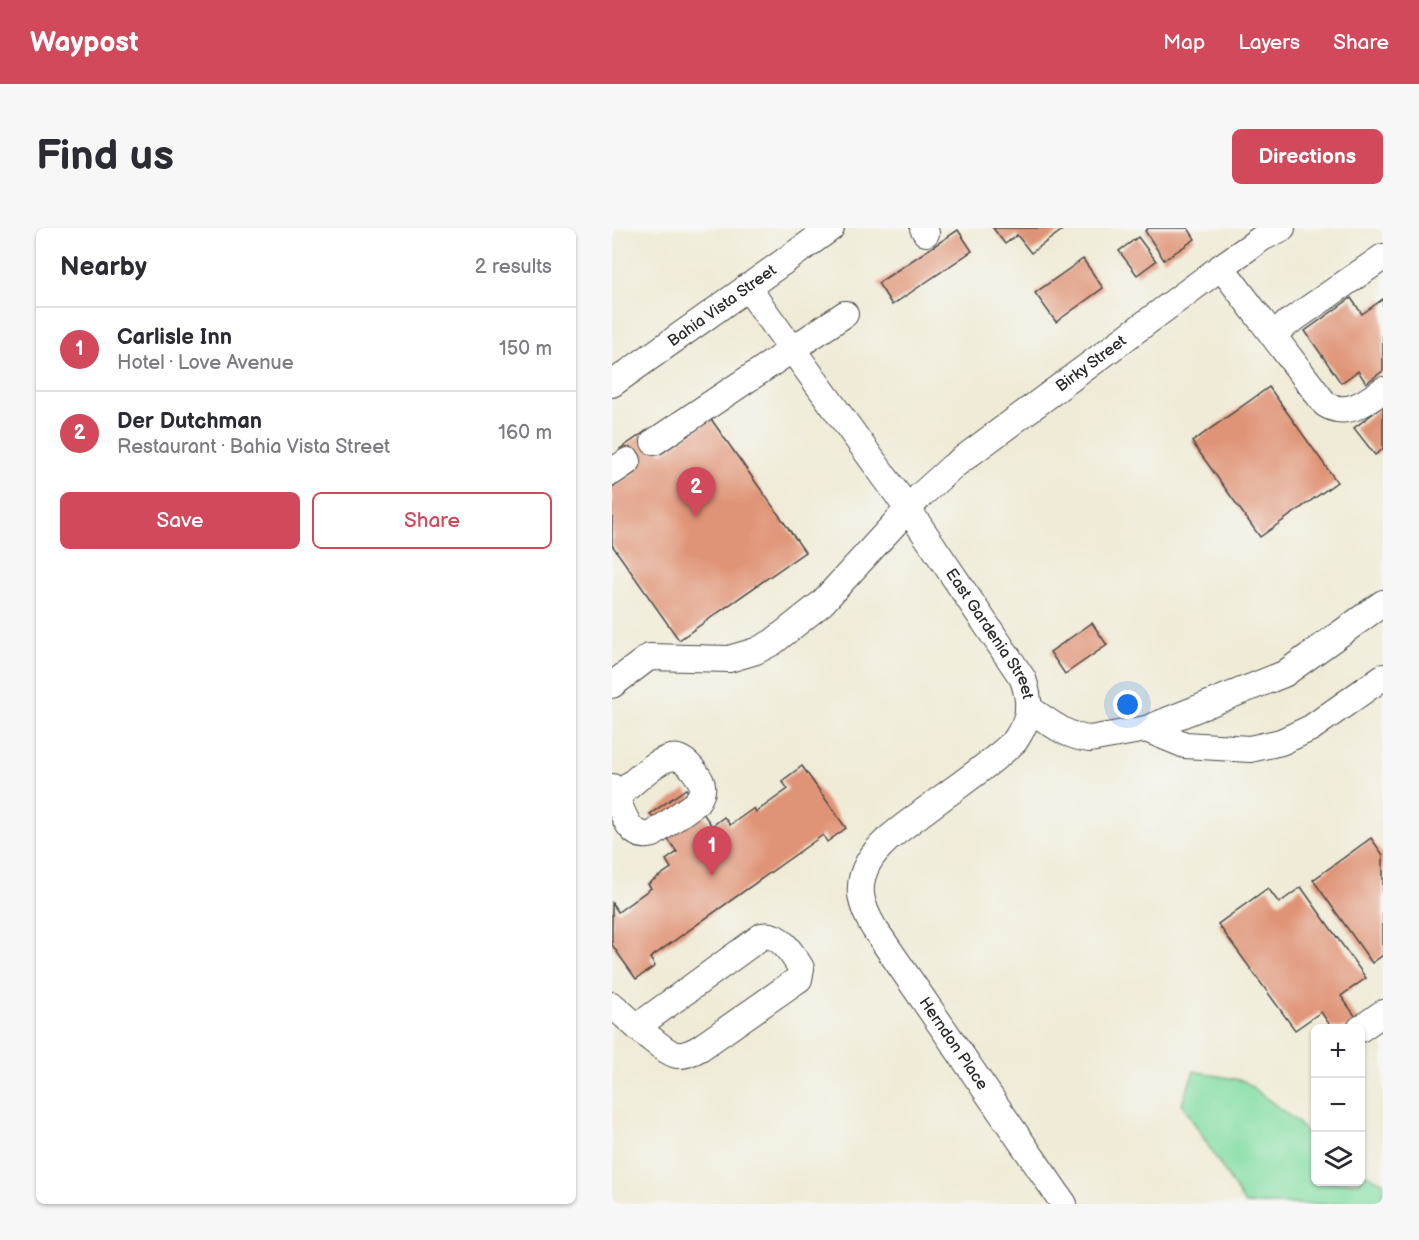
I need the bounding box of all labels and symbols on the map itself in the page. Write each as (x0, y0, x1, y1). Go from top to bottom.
street label: Bahia Vista Street (664, 261, 780, 351)
street label: Birky Street (1052, 331, 1130, 396)
pin: 2 (676, 468, 716, 517)
street label: East Gardenia Street (942, 565, 1037, 700)
your location (1113, 690, 1142, 719)
pin: 1 (692, 826, 732, 876)
street label: Herndon Place (915, 993, 992, 1094)

